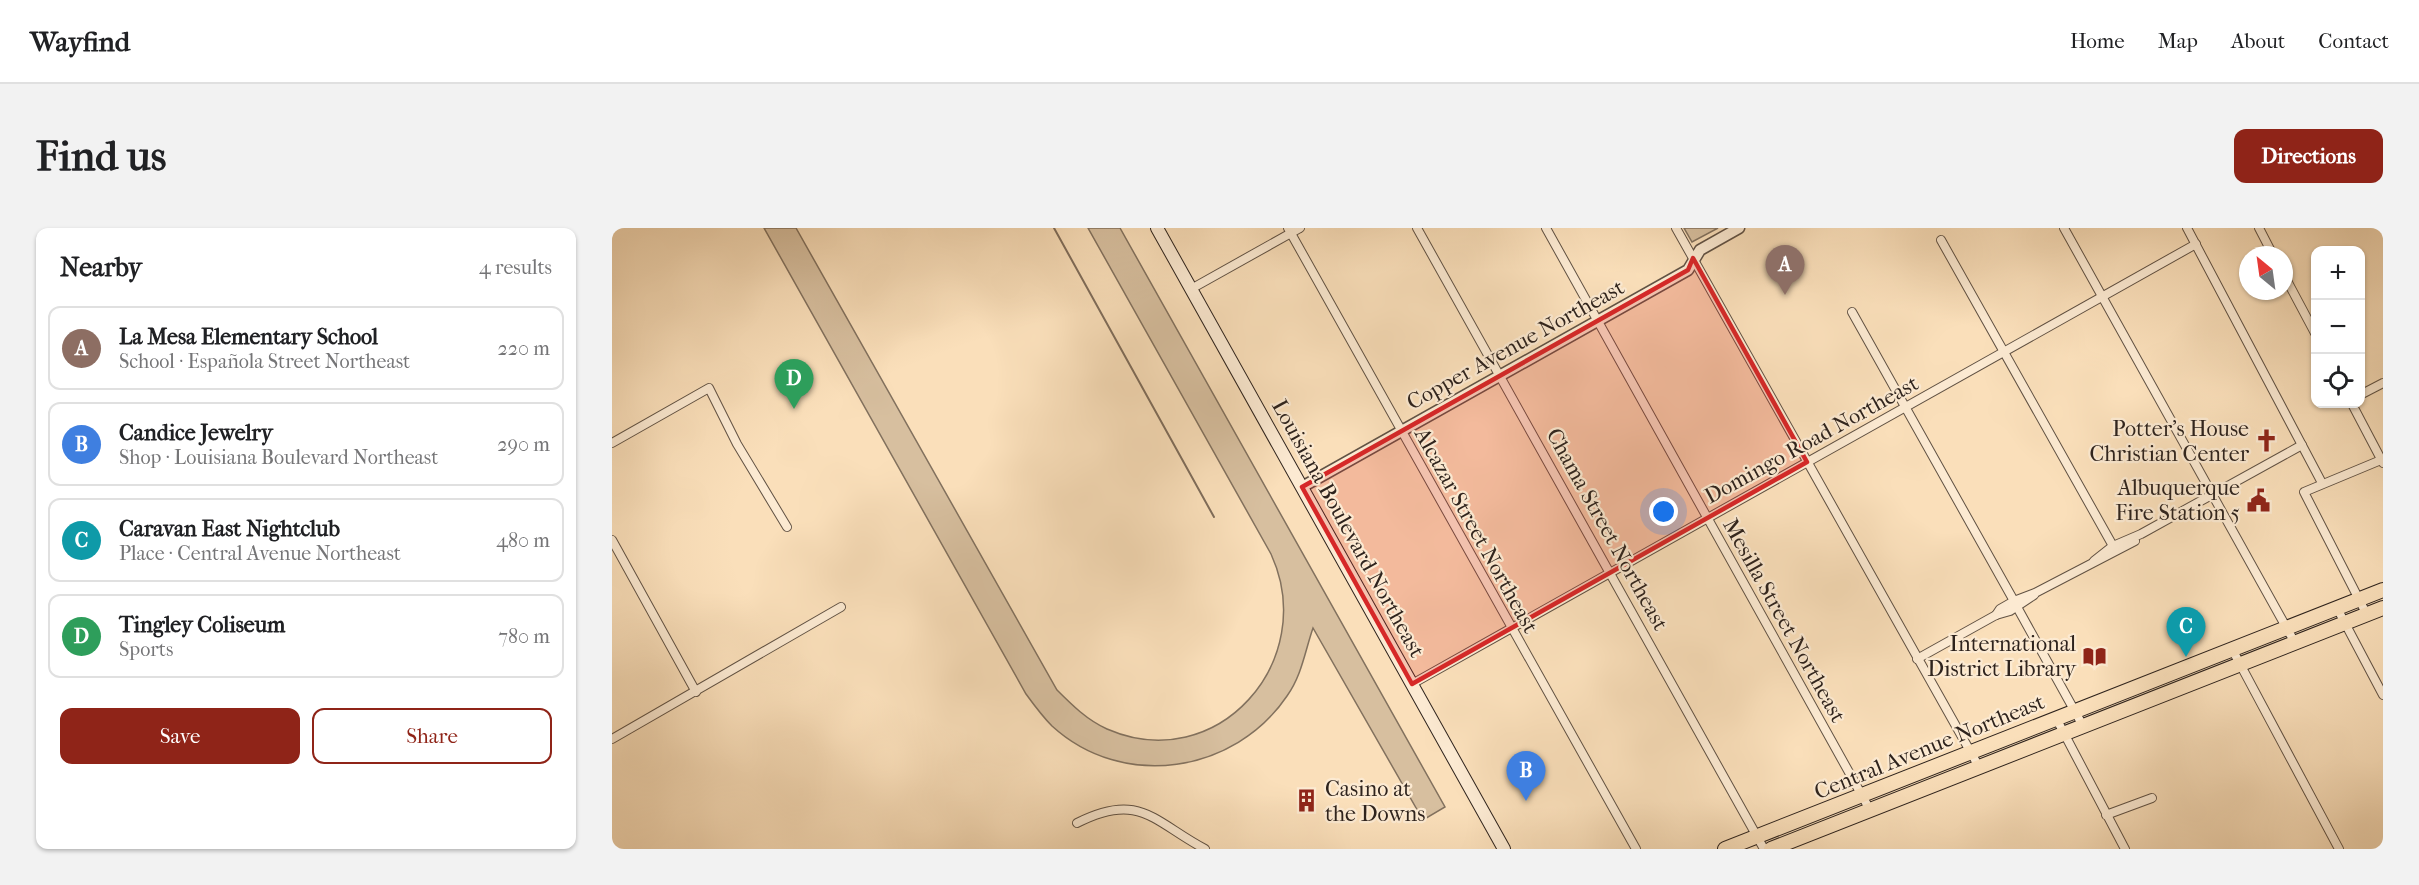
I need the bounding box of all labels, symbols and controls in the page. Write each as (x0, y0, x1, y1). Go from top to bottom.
text: Wayfind (30, 25, 130, 58)
text: Home (2070, 29, 2125, 53)
text: Map (2158, 29, 2198, 53)
text: About (2231, 29, 2285, 53)
text: Contact (2318, 29, 2389, 53)
button: Directions (2234, 129, 2383, 183)
text: Find us (36, 132, 166, 181)
pin: A (1766, 245, 1804, 295)
north arrow (2239, 246, 2293, 300)
map controls (2311, 246, 2365, 408)
button: + (2311, 246, 2365, 300)
text: Nearby (60, 252, 142, 283)
text: 4 results (479, 256, 552, 279)
street label: Copper Avenue Northeast (1402, 274, 1629, 415)
button: − (2311, 300, 2365, 354)
text: La Mesa Elementary School (119, 324, 378, 350)
text: A (75, 337, 88, 360)
text: 220 m (497, 337, 550, 360)
text: School · Española Street Northeast (119, 350, 410, 373)
button: locate (2311, 354, 2365, 408)
pin: D (774, 360, 813, 409)
street label: Domingo Road Northeast (1700, 370, 1923, 510)
street label: Louisiana Boulevard Northeast (1266, 395, 1430, 662)
place label: Potter's House Christian Center (2089, 416, 2250, 467)
text: Candice Jewelry (119, 420, 273, 446)
street label: Alcazar Street Northeast (1408, 422, 1543, 638)
street label: Chama Street Northeast (1541, 424, 1674, 635)
church icon: Potter's House Christian Center (2254, 428, 2280, 454)
text: B (75, 433, 88, 456)
text: 290 m (497, 433, 550, 456)
text: Shop · Louisiana Boulevard Northeast (119, 446, 438, 469)
place label: Albuquerque Fire Station 5 (2115, 475, 2240, 526)
public building icon: Albuquerque Fire Station 5 (2245, 487, 2271, 513)
your location (1649, 497, 1678, 526)
street label: Mesilla Street Northeast (1717, 514, 1851, 727)
text: Caravan East Nightclub (119, 516, 340, 542)
text: C (75, 529, 88, 552)
text: 480 m (496, 529, 550, 552)
text: Place · Central Avenue Northeast (119, 542, 401, 565)
pin: C (2166, 608, 2206, 657)
text: Tingley Coliseum (119, 612, 285, 638)
text: D (74, 625, 89, 648)
text: 780 m (498, 625, 550, 648)
place label: International District Library (1927, 631, 2077, 682)
text: Sports (119, 638, 173, 661)
library icon: International District Library (2081, 643, 2107, 669)
street label: Central Avenue Northeast (1810, 689, 2048, 805)
button: Save (60, 708, 300, 764)
button: Share (312, 708, 552, 764)
pin: B (1506, 752, 1546, 801)
place label: Casino at the Downs (1325, 776, 1425, 827)
building icon: Casino at the Downs (1294, 788, 1320, 814)

